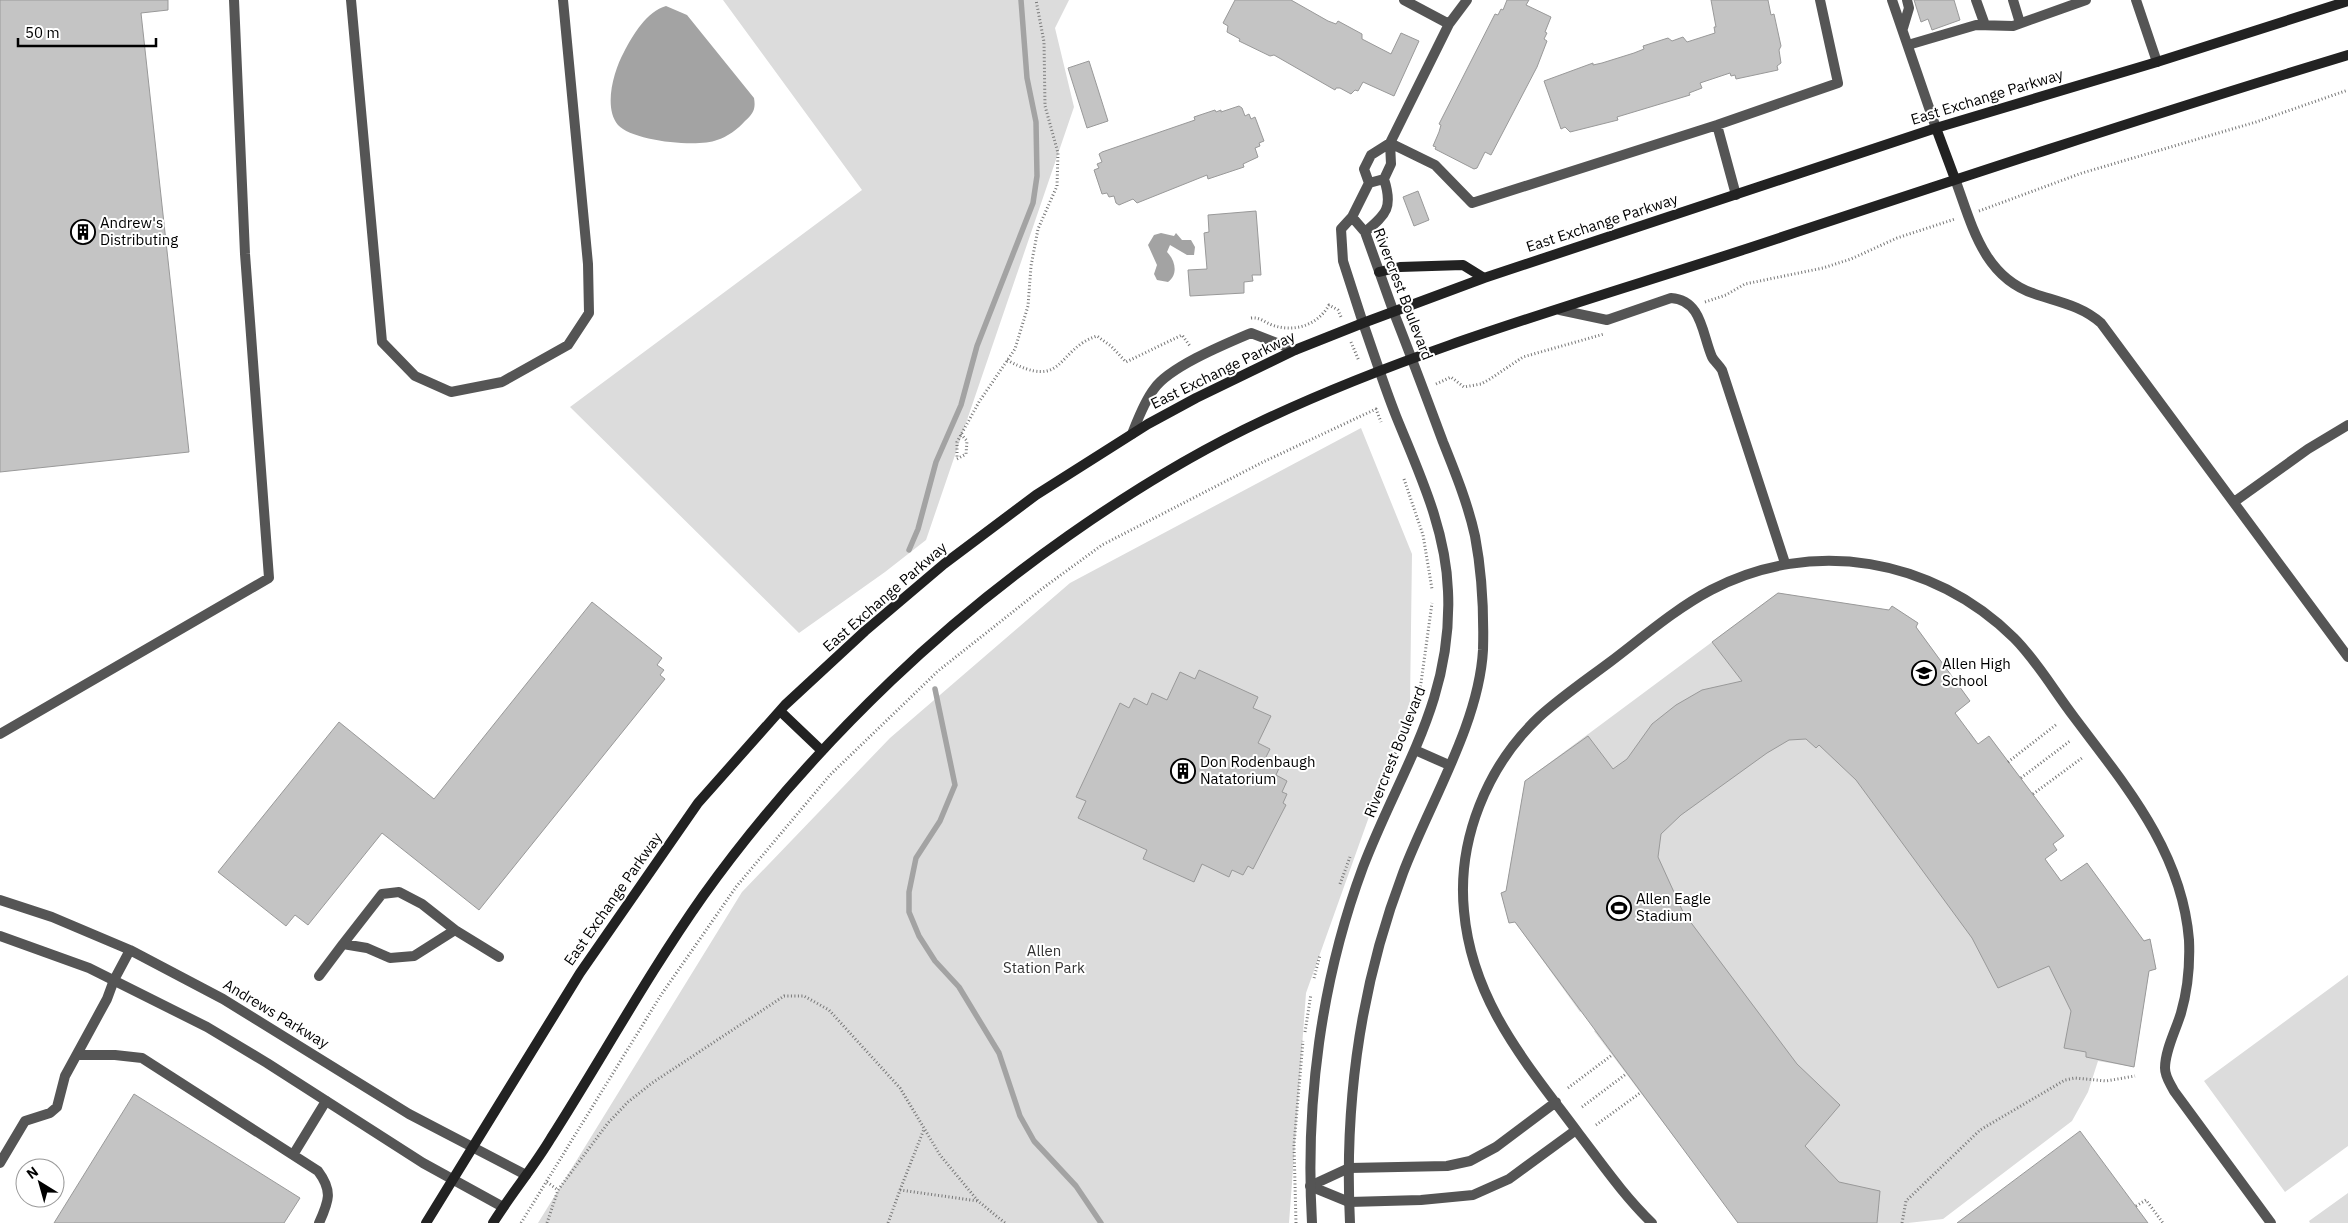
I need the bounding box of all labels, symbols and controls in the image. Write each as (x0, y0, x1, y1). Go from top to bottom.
scale bar (18, 15, 155, 47)
text: 50 m (25, 23, 60, 42)
street label: East Exchange Parkway (1908, 64, 2066, 129)
street label: East Exchange Parkway (1524, 189, 1681, 256)
place label: Andrew's Distributing (100, 213, 178, 249)
building icon: Andrew's Distributing (70, 219, 96, 245)
street label: Rivercrest Boulevard (1370, 225, 1437, 362)
street label: East Exchange Parkway (1147, 326, 1299, 413)
street label: East Exchange Parkway (819, 537, 951, 656)
place label: Allen High School (1942, 654, 2011, 690)
school or university icon: Allen High School (1911, 660, 1937, 686)
street label: Rivercrest Boulevard (1360, 683, 1430, 820)
place label: Don Rodenbaugh Natatorium (1200, 752, 1315, 788)
building icon: Don Rodenbaugh Natatorium (1170, 758, 1196, 784)
street label: East Exchange Parkway (559, 828, 666, 969)
place label: Allen Eagle Stadium (1636, 889, 1711, 925)
sports icon: Allen Eagle Stadium (1606, 895, 1632, 921)
park label: Allen Station Park (1003, 941, 1085, 977)
street label: Andrews Parkway (220, 975, 333, 1053)
north arrow (15, 1158, 65, 1208)
text: N (23, 1162, 42, 1183)

